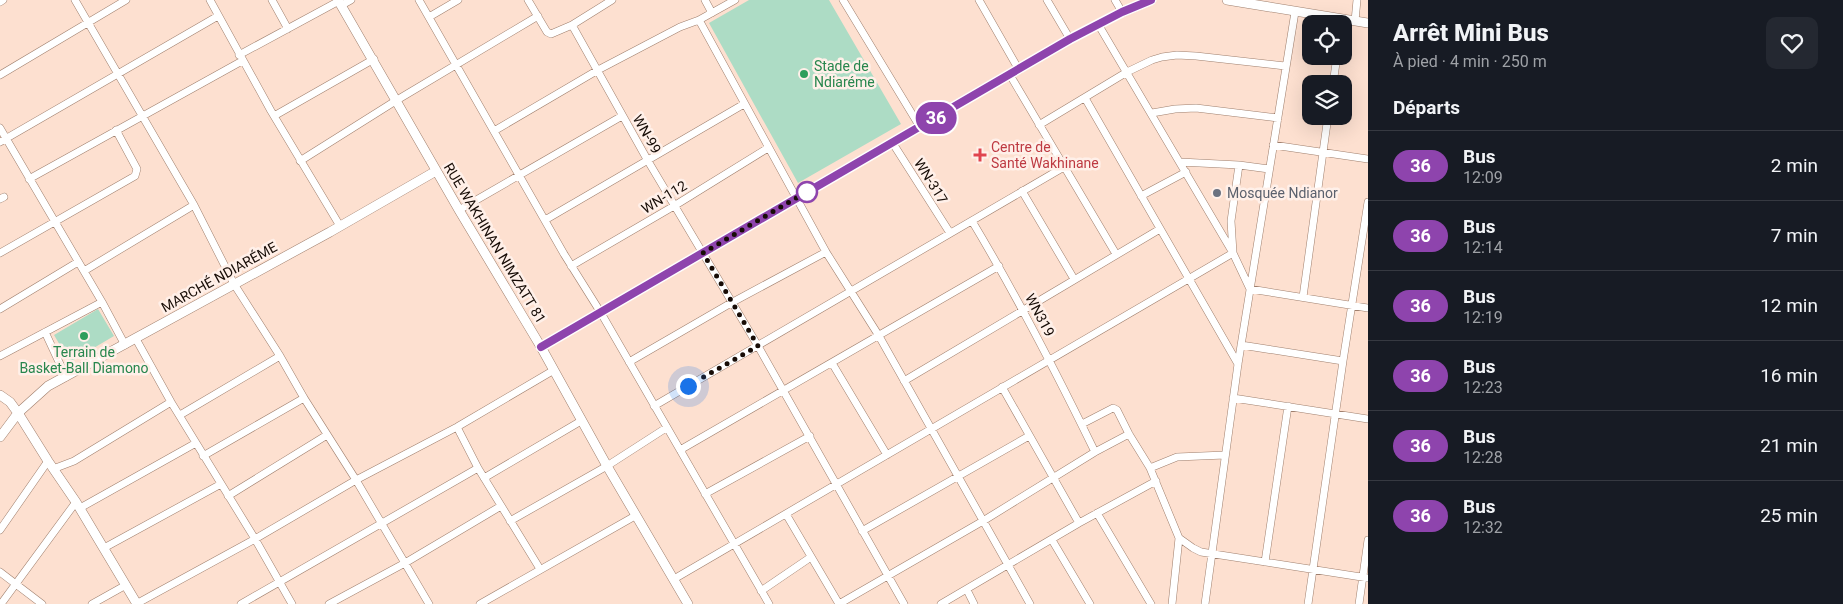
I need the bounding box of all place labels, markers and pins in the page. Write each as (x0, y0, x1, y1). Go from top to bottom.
place label: Stade de Ndiaréme (814, 58, 875, 90)
marker: Stade de Ndiaréme (798, 68, 810, 80)
place label: Centre de Santé Wakhinane (991, 139, 1099, 171)
marker: Centre de Santé Wakhinane (973, 148, 987, 162)
unlabelled marker (796, 181, 818, 203)
place label: Mosquée Ndianor (1227, 185, 1338, 201)
marker: Mosquée Ndianor (1211, 187, 1223, 199)
marker: Terrain de Basket-Ball Diamono (78, 330, 90, 342)
place label: Terrain de Basket-Ball Diamono (19, 344, 149, 376)

